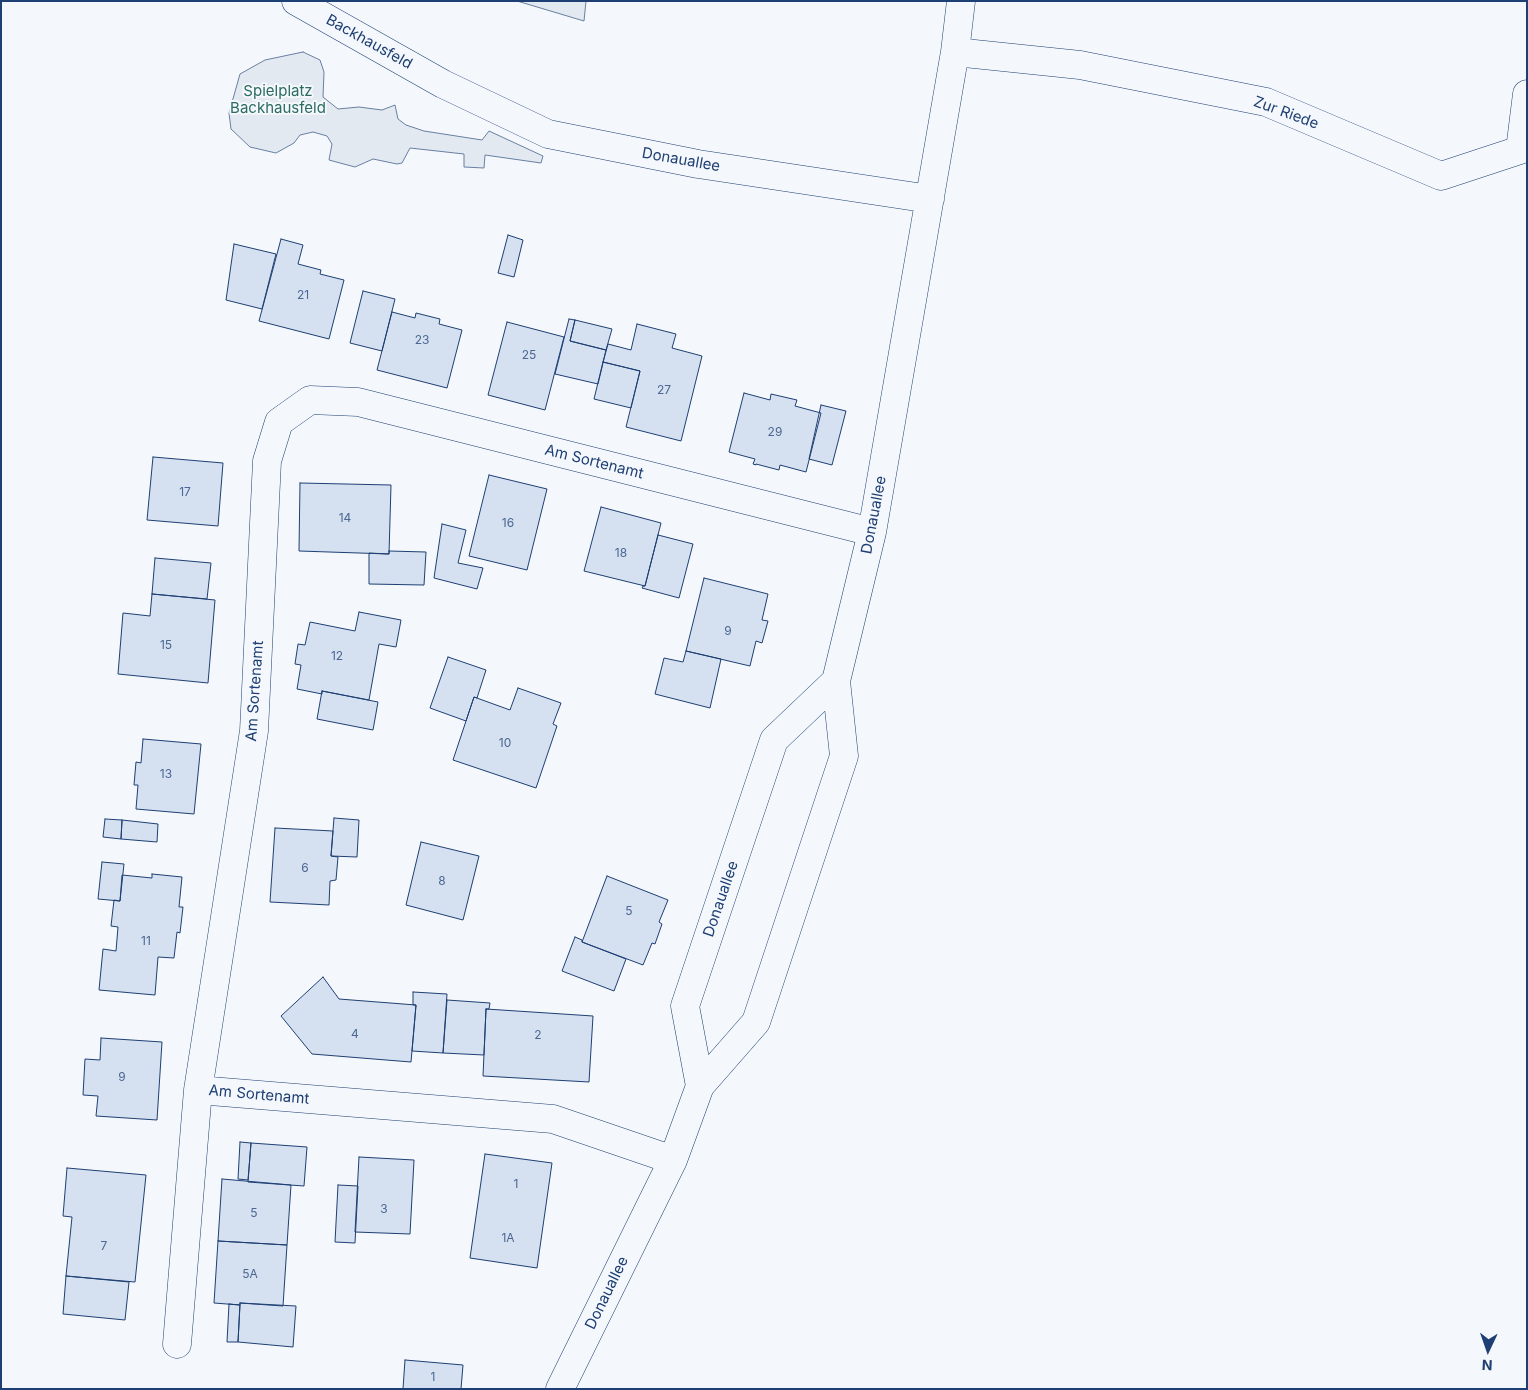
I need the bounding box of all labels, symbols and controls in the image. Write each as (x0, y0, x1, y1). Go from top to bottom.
street label: Backhausfeld (323, 11, 415, 73)
park label: Spielplatz Backhausfeld (230, 82, 326, 117)
street label: Zur Riede (1251, 93, 1321, 133)
street label: Donauallee (640, 144, 722, 176)
house number: 21 (297, 288, 309, 302)
house number: 23 (415, 333, 429, 347)
house number: 25 (522, 348, 536, 362)
house number: 27 (657, 383, 671, 397)
house number: 29 (768, 425, 782, 439)
street label: Am Sortenamt (543, 441, 645, 483)
street label: Donauallee (858, 474, 890, 556)
house number: 17 (179, 485, 191, 499)
house number: 14 (339, 511, 351, 525)
house number: 16 (502, 516, 514, 530)
house number: 18 (615, 546, 627, 560)
house number: 9 (724, 624, 732, 638)
house number: 15 (160, 638, 172, 652)
street label: Am Sortenamt (242, 640, 268, 742)
house number: 12 (331, 649, 343, 663)
house number: 10 (499, 736, 511, 750)
house number: 13 (160, 767, 172, 781)
street label: Donauallee (700, 859, 742, 939)
house number: 6 (301, 861, 309, 875)
house number: 8 (438, 874, 446, 888)
house number: 5 (625, 904, 633, 918)
house number: 11 (141, 934, 151, 948)
house number: 4 (351, 1027, 359, 1041)
house number: 2 (534, 1028, 542, 1042)
house number: 9 (118, 1070, 126, 1084)
street label: Am Sortenamt (208, 1082, 310, 1108)
house number: 1 (514, 1177, 518, 1191)
house number: 3 (380, 1202, 388, 1216)
house number: 5 (250, 1206, 258, 1220)
house number: 1A (501, 1231, 515, 1245)
house number: 7 (101, 1239, 107, 1253)
street label: Donauallee (582, 1253, 632, 1333)
house number: 5A (242, 1267, 258, 1281)
north arrow (1463, 1325, 1513, 1375)
text: N (1481, 1357, 1493, 1374)
house number: 1 (431, 1370, 435, 1384)

